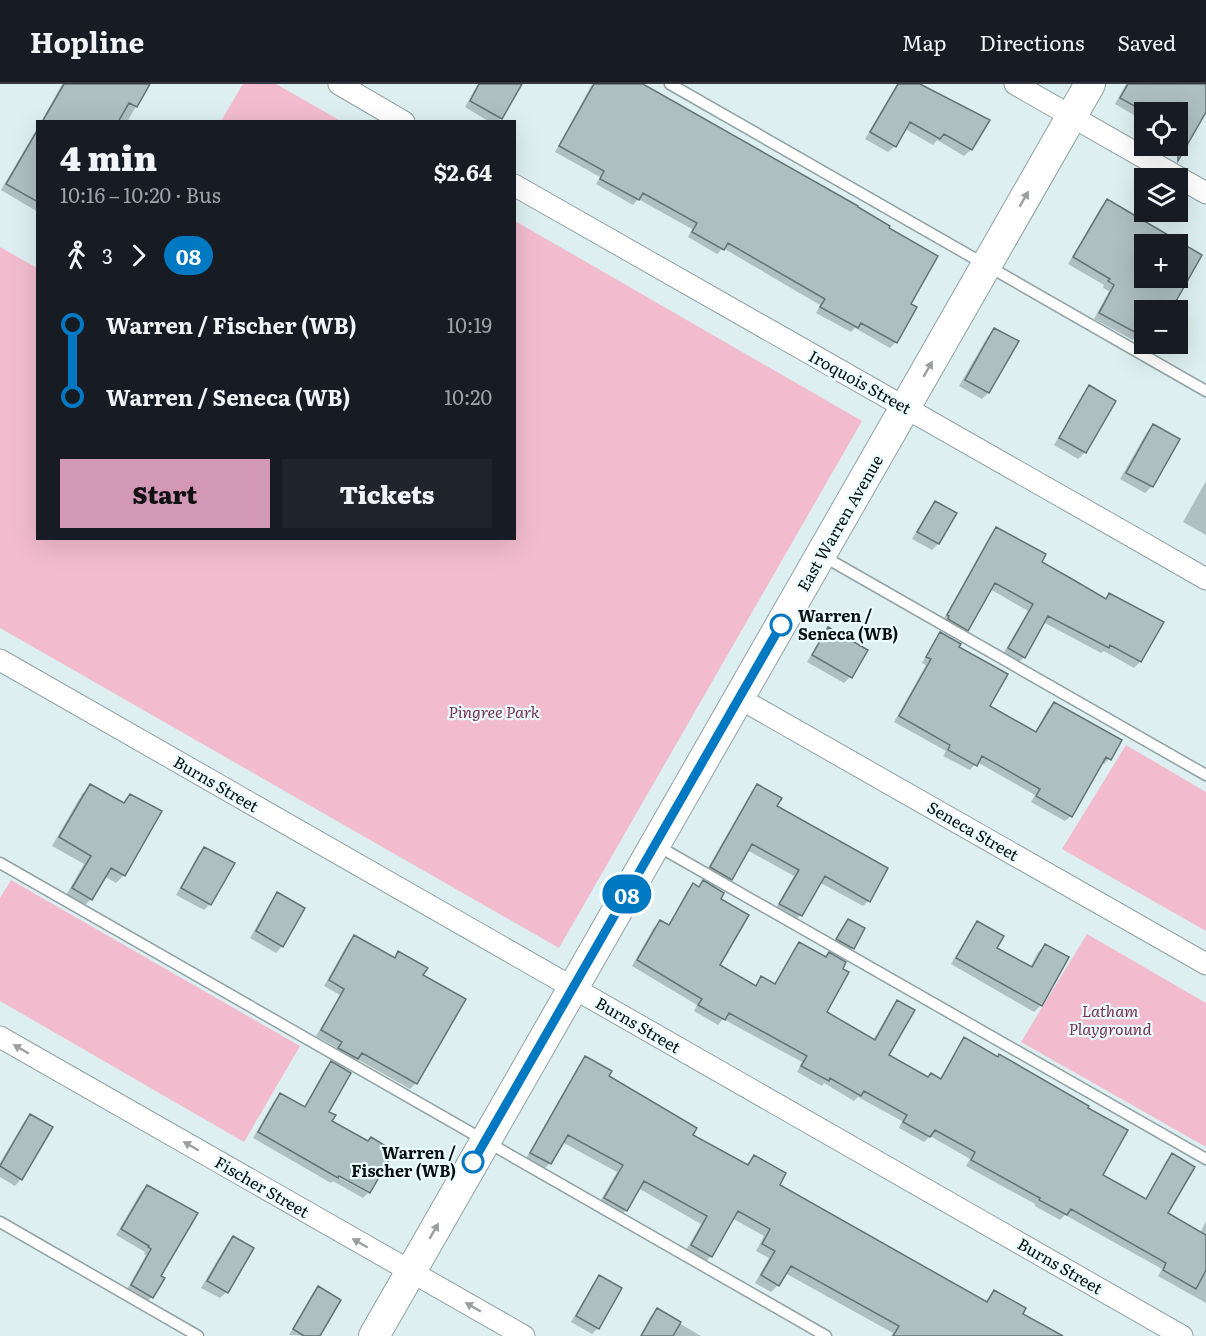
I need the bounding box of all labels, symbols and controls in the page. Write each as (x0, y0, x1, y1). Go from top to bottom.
text: Hopline (30, 20, 144, 62)
text: Map (902, 26, 947, 57)
text: Directions (980, 26, 1085, 57)
text: Saved (1118, 26, 1176, 57)
map controls (1134, 102, 1188, 354)
button: locate (1134, 102, 1188, 156)
text: 4 min (60, 132, 157, 181)
text: $2.64 (434, 155, 492, 188)
button: layers (1134, 168, 1188, 222)
text: 10:16 – 10:20 · Bus (60, 179, 221, 209)
one-way arrow (1019, 191, 1029, 208)
button: + (1134, 234, 1188, 288)
icon: walk (60, 239, 93, 272)
icon: forward (122, 239, 155, 272)
text: 3 (102, 240, 113, 270)
text: 08 (176, 240, 201, 271)
button: − (1134, 300, 1188, 354)
text: Warren / Fischer (WB) (106, 308, 357, 341)
text: 10:19 (447, 309, 492, 339)
street label: Iroquois Street (805, 343, 917, 419)
one-way arrow (922, 361, 933, 377)
text: Warren / Seneca (WB) (106, 380, 350, 413)
text: 10:20 (444, 381, 492, 411)
street label: East Warren Avenue (790, 450, 888, 595)
button: Start (60, 459, 270, 528)
button: Tickets (282, 459, 492, 528)
place label: Warren / Seneca (WB) (798, 603, 898, 645)
marker: Warren / Seneca (WB) (770, 614, 792, 636)
park label: Pingree Park (448, 699, 540, 723)
street label: Burns Street (169, 749, 264, 818)
street label: Seneca Street (923, 794, 1024, 866)
line badge: 08 (600, 874, 654, 914)
text: 08 (614, 879, 640, 910)
street label: Burns Street (591, 990, 686, 1059)
park label: Latham Playground (1068, 998, 1152, 1040)
one-way arrow (12, 1044, 29, 1054)
place label: Warren / Fischer (WB) (351, 1140, 456, 1182)
one-way arrow (182, 1141, 199, 1151)
street label: Fischer Street (211, 1149, 315, 1223)
marker: Warren / Fischer (WB) (462, 1151, 484, 1173)
one-way arrow (429, 1222, 439, 1239)
street label: Burns Street (1013, 1231, 1108, 1300)
one-way arrow (352, 1237, 368, 1248)
one-way arrow (464, 1302, 481, 1312)

